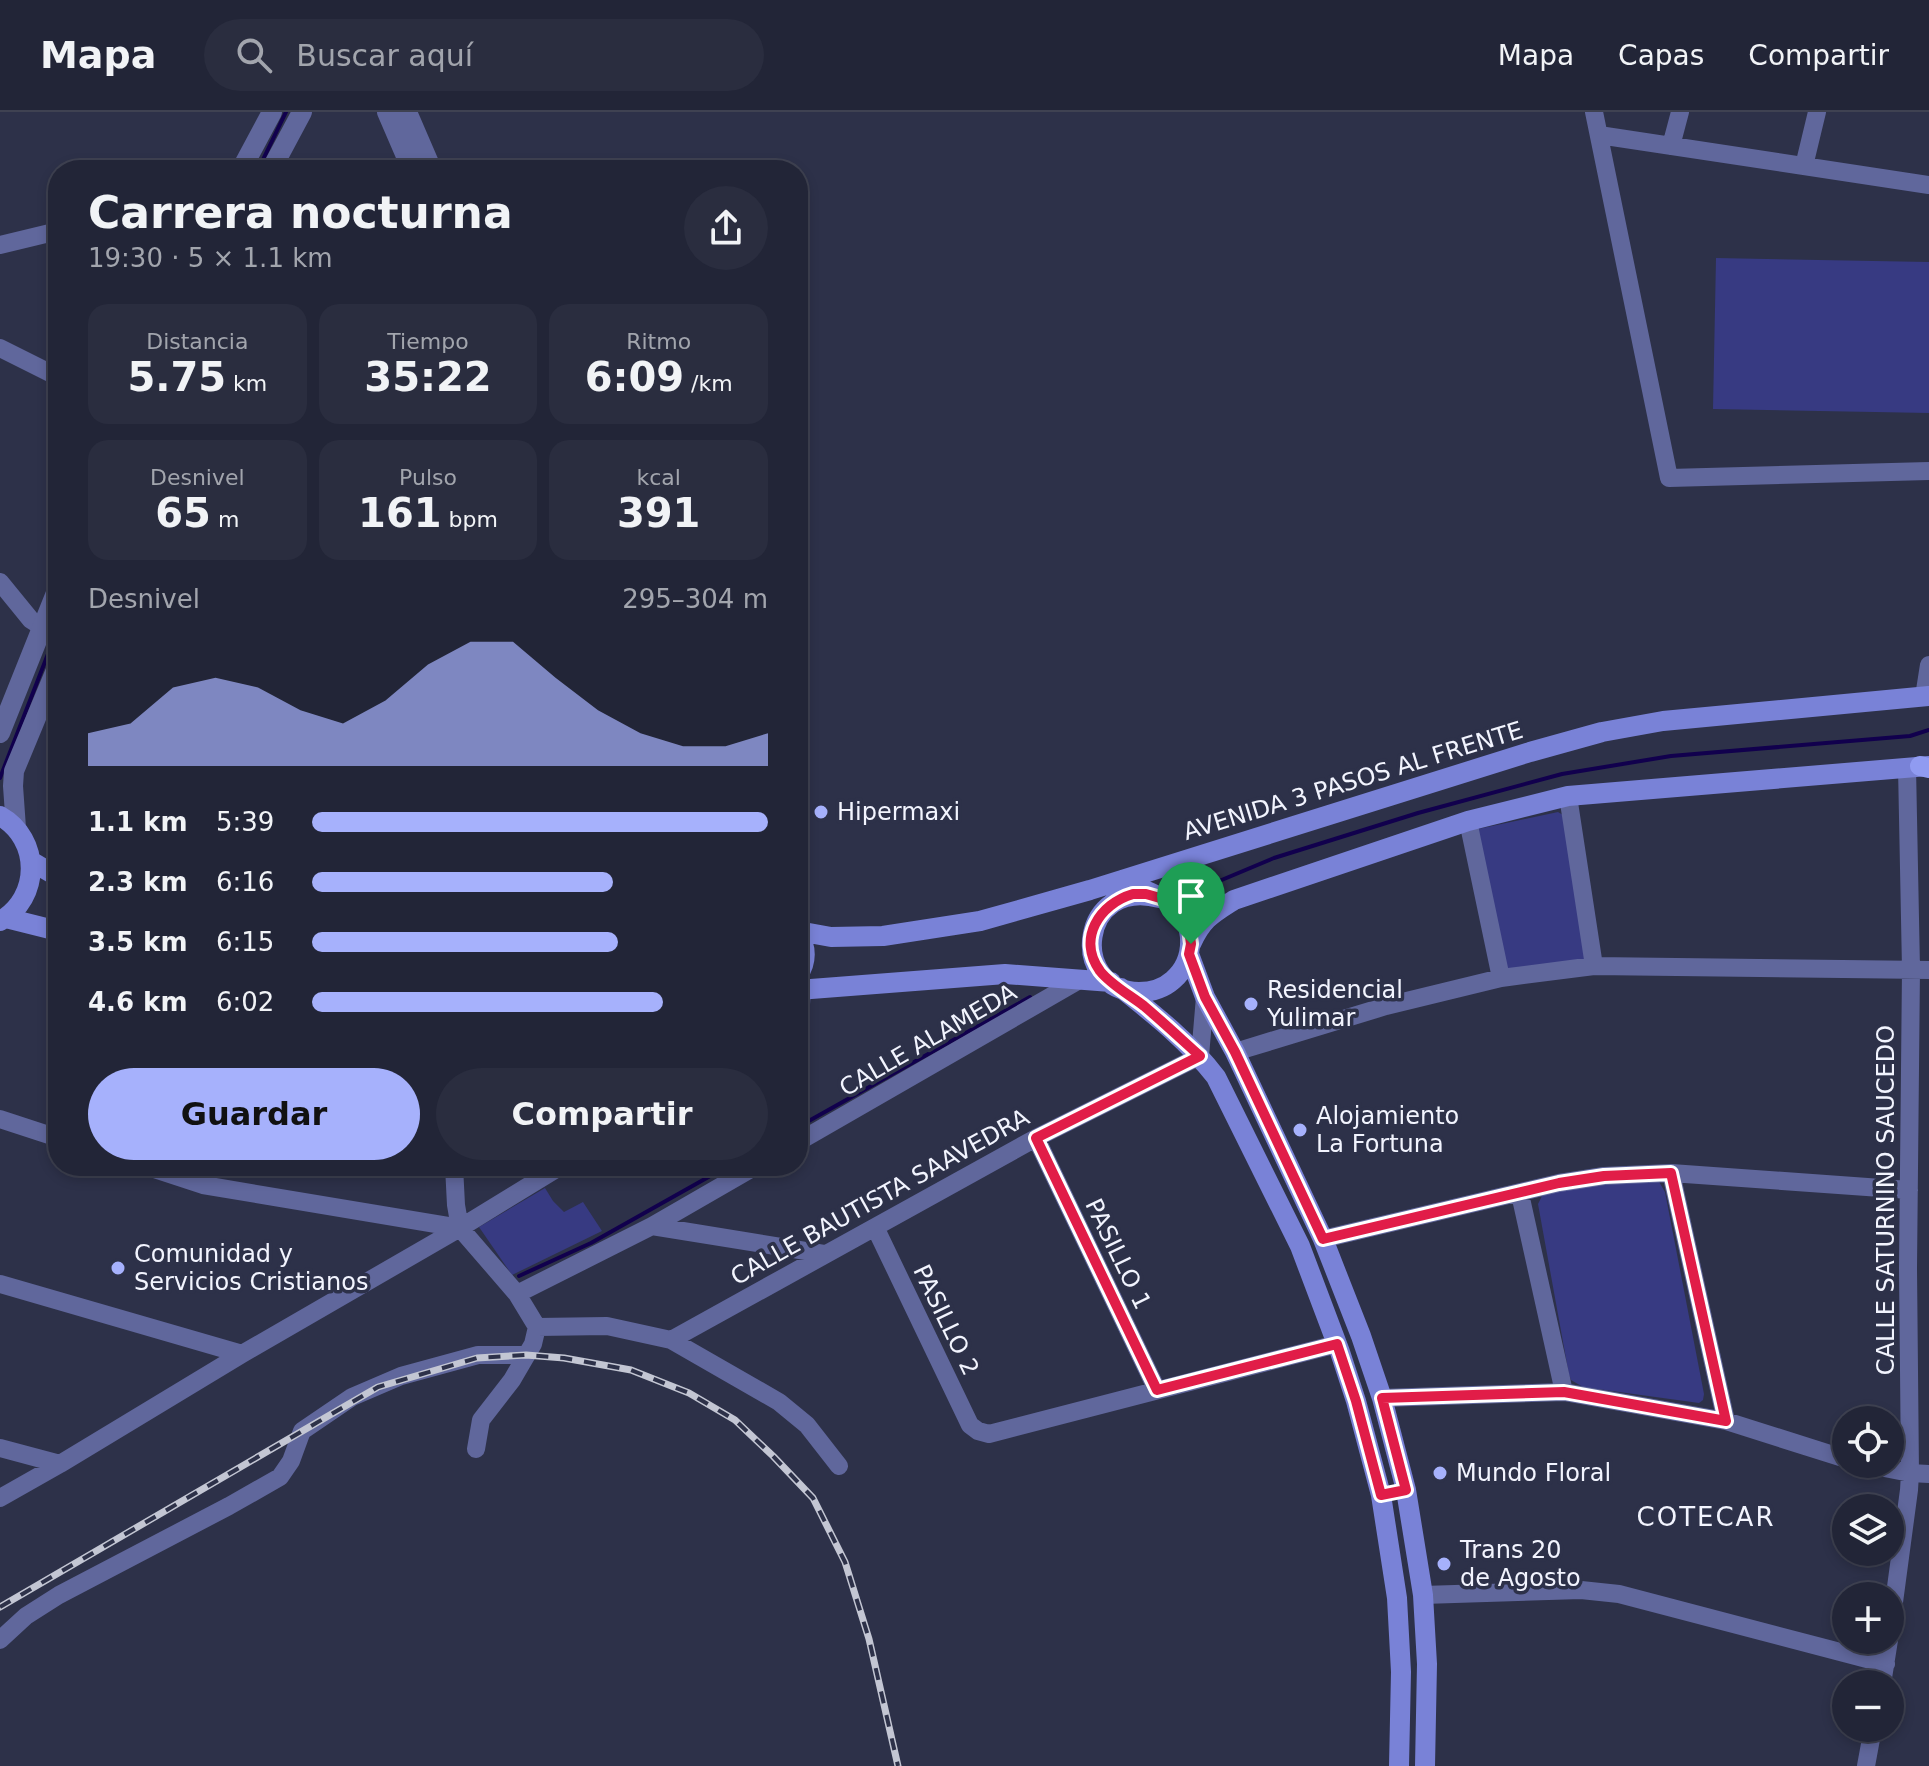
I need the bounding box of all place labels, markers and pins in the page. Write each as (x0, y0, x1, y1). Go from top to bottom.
place label: Hipermaxi (837, 798, 960, 826)
marker: Hipermaxi (812, 803, 830, 821)
pin (1157, 862, 1225, 944)
place label: Residencial Yulimar (1266, 976, 1403, 1032)
marker: Residencial Yulimar (1242, 995, 1260, 1013)
place label: Alojamiento La Fortuna (1316, 1102, 1459, 1158)
marker: Alojamiento La Fortuna (1291, 1121, 1309, 1139)
place label: Comunidad y Servicios Cristianos (134, 1240, 368, 1296)
marker: Comunidad y Servicios Cristianos (109, 1259, 127, 1277)
place label: Mundo Floral (1456, 1459, 1611, 1487)
marker: Mundo Floral (1431, 1464, 1449, 1482)
place label: Trans 20 de Agosto (1459, 1536, 1581, 1592)
marker: Trans 20 de Agosto (1435, 1555, 1453, 1573)

